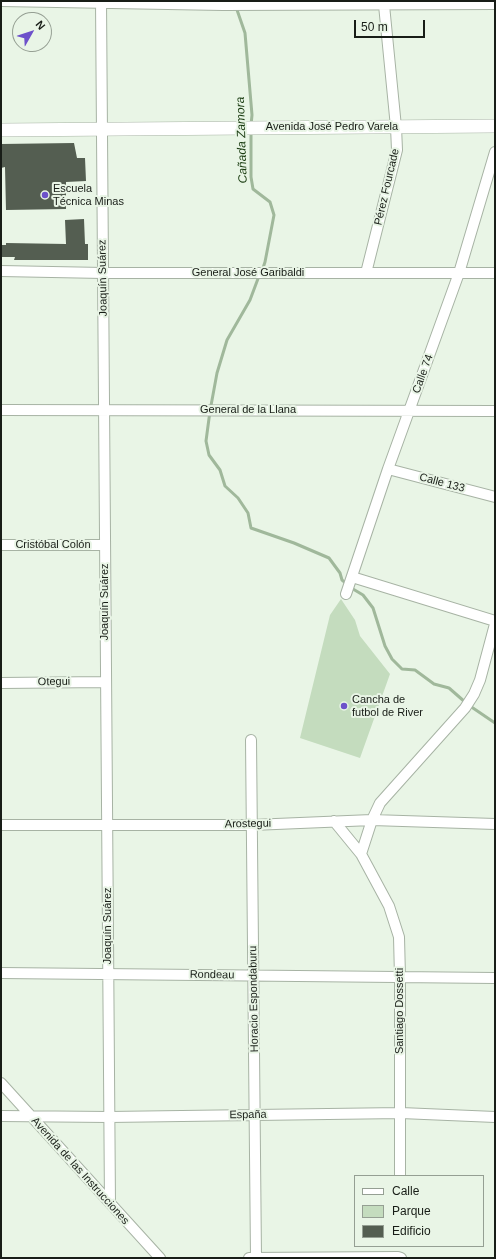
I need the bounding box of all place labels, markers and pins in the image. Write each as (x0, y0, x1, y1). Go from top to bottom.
place label: Escuela Técnica Minas (53, 182, 124, 208)
marker: Escuela Técnica Minas (40, 190, 50, 200)
place label: Cancha de futbol de River (352, 693, 423, 719)
marker: Cancha de futbol de River (339, 701, 349, 711)

